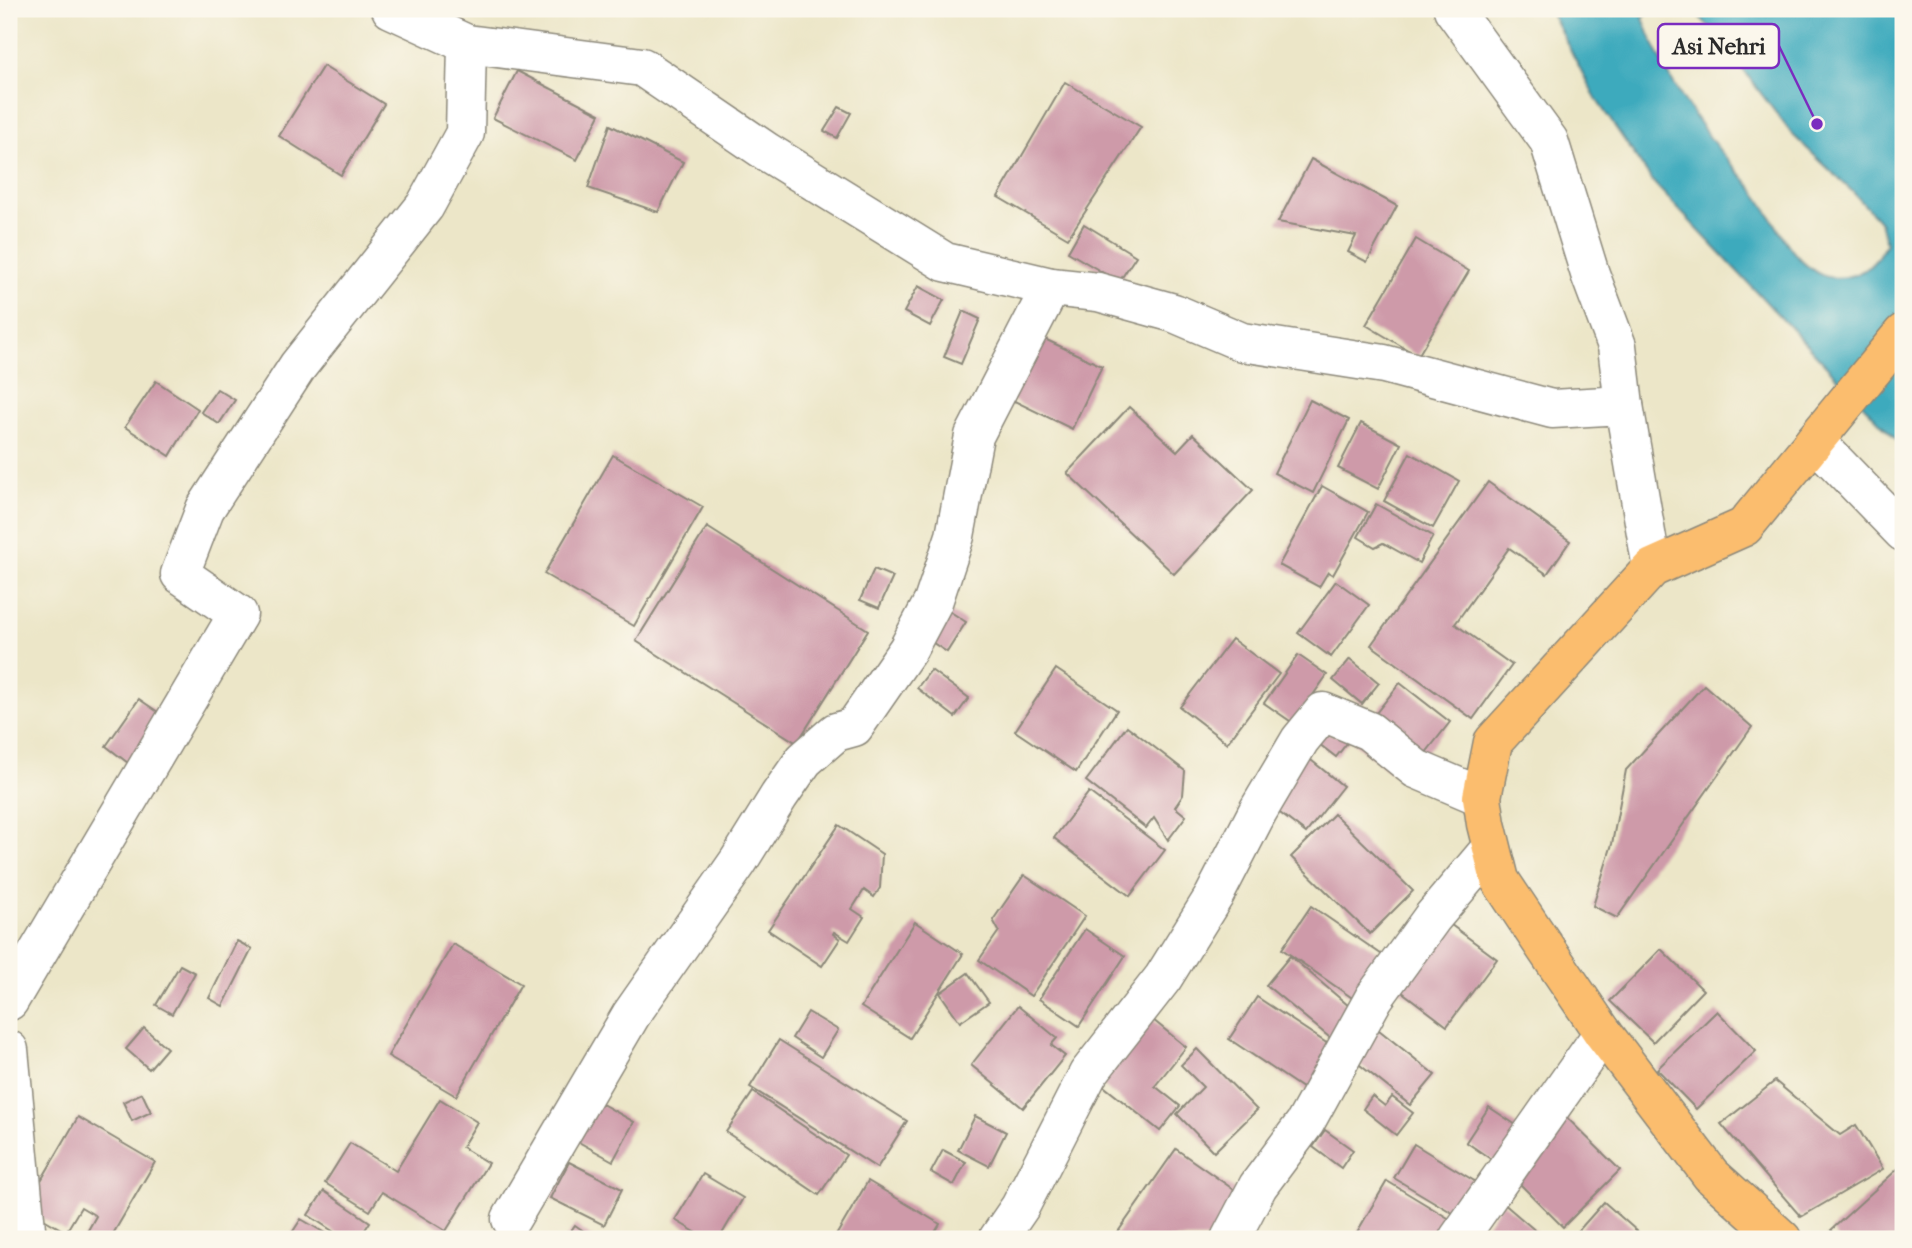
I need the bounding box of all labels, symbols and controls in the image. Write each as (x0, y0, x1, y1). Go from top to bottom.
callout: Asi Nehri (1658, 24, 1779, 68)
text: Asi Nehri (1671, 33, 1766, 60)

